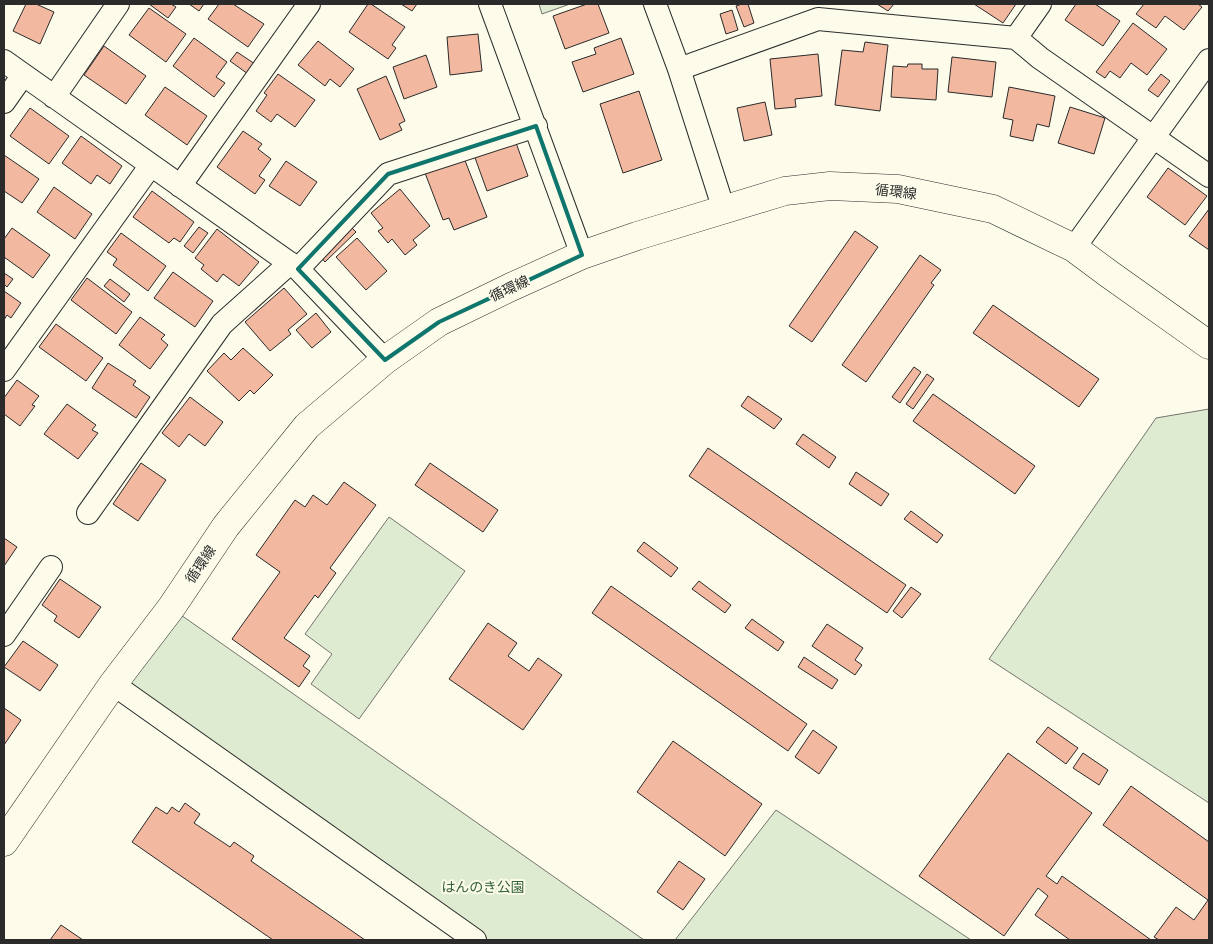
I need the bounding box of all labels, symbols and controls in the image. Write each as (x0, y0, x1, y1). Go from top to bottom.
street label: 循環線 (874, 180, 918, 202)
street label: 循環線 (486, 271, 532, 305)
street label: 循環線 (181, 542, 219, 586)
park label: はんのき公園 (441, 878, 525, 895)

